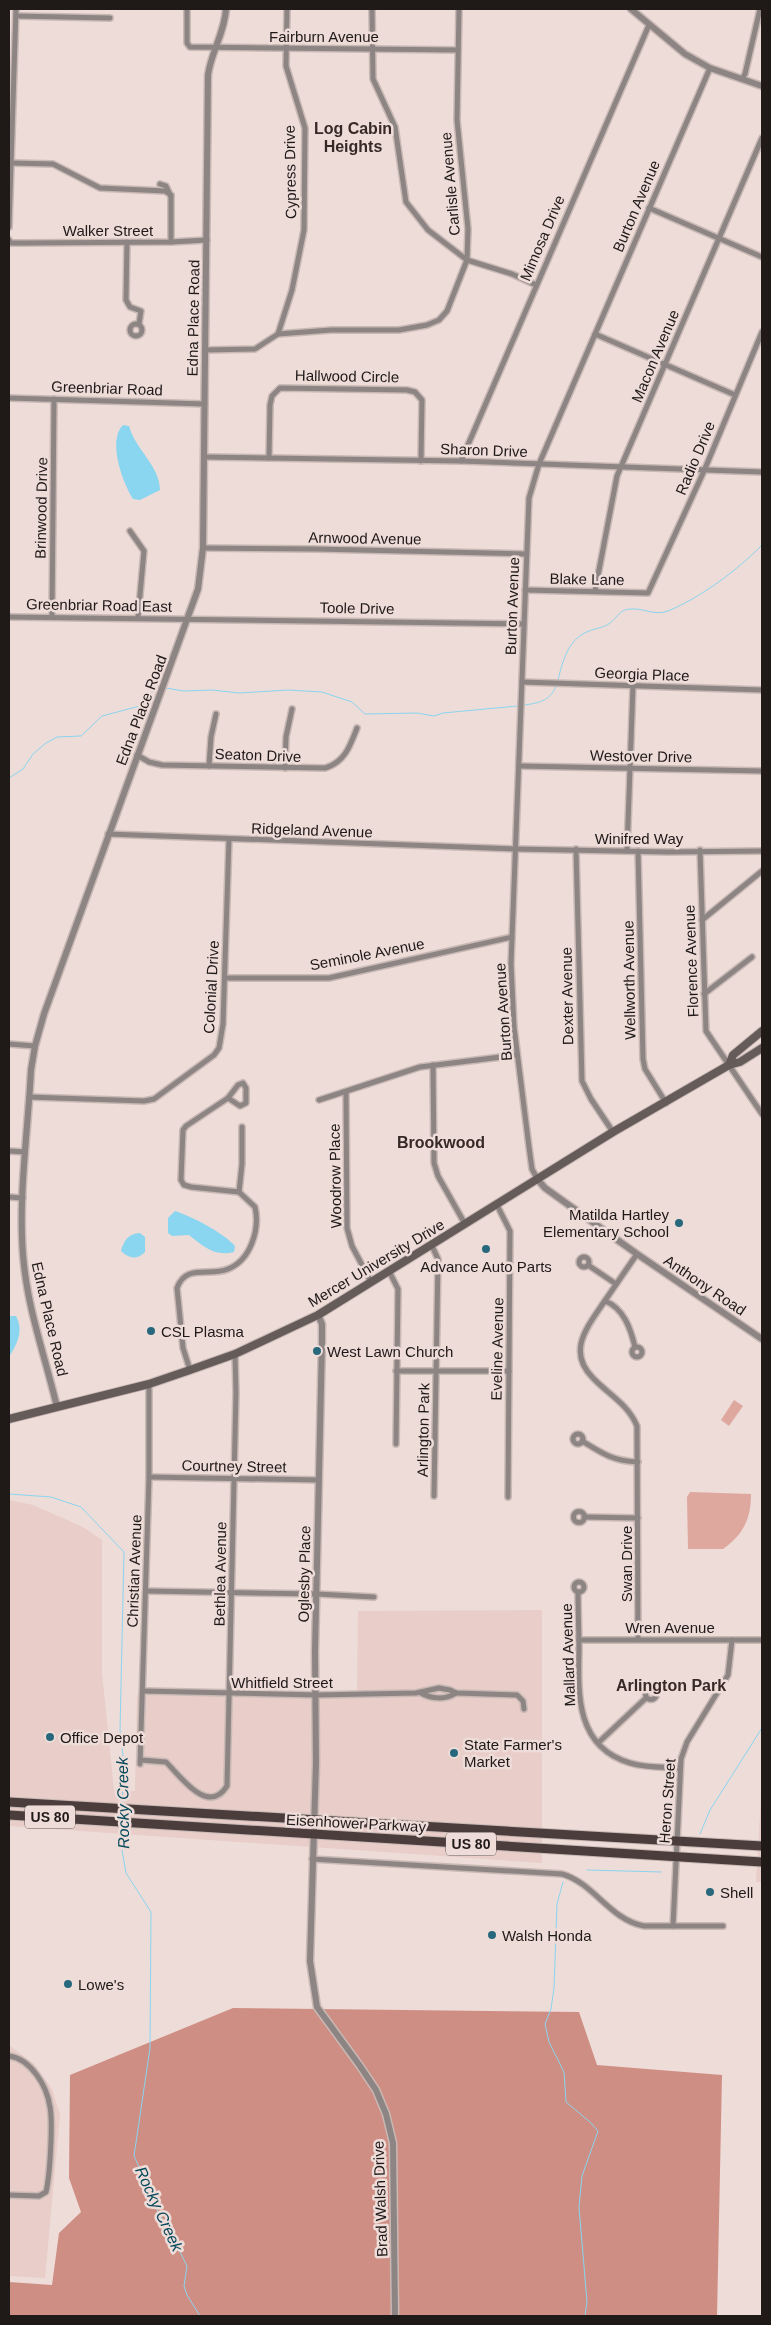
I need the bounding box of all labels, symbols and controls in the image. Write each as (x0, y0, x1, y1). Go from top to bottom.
street label: Fairburn Avenue (269, 28, 379, 45)
district label: Log Cabin Heights (314, 120, 392, 155)
street label: Cypress Drive (281, 125, 299, 219)
street label: Carlisle Avenue (437, 131, 463, 237)
street label: Burton Avenue (609, 158, 663, 254)
street label: Mimosa Drive (516, 192, 568, 284)
street label: Walker Street (63, 222, 154, 239)
street label: Edna Place Road (183, 259, 203, 377)
street label: Macon Avenue (628, 307, 682, 405)
street label: Hallwood Circle (295, 367, 399, 385)
street label: Greenbriar Road (51, 378, 163, 398)
street label: Radio Drive (672, 419, 718, 497)
street label: Sharon Drive (440, 440, 528, 460)
street label: Brinwood Drive (32, 457, 50, 559)
street label: Arnwood Avenue (308, 529, 422, 547)
street label: Burton Avenue (502, 557, 522, 655)
street label: Blake Lane (549, 570, 625, 588)
street label: Greenbriar Road East (26, 595, 173, 615)
street label: Toole Drive (319, 599, 395, 617)
street label: Edna Place Road (112, 652, 170, 768)
street label: Georgia Place (594, 664, 690, 684)
street label: Seaton Drive (214, 745, 302, 765)
street label: Westover Drive (590, 747, 692, 765)
street label: Ridgeland Avenue (251, 819, 373, 841)
street label: Winifred Way (595, 830, 684, 847)
street label: Florence Avenue (681, 905, 701, 1017)
street label: Wellworth Avenue (619, 920, 639, 1040)
street label: Seminole Avenue (308, 935, 426, 973)
street label: Colonial Drive (200, 940, 222, 1034)
street label: Dexter Avenue (558, 947, 576, 1045)
street label: Burton Avenue (491, 962, 515, 1062)
street label: Woodrow Place (326, 1123, 344, 1229)
district label: Brookwood (397, 1134, 485, 1151)
place label: Matilda Hartley Elementary School (543, 1206, 669, 1240)
street label: Mercer University Drive (305, 1216, 447, 1310)
marker: Matilda Hartley Elementary School (673, 1217, 685, 1229)
marker: Advance Auto Parts (480, 1243, 492, 1255)
street label: Anthony Road (661, 1251, 749, 1319)
place label: Advance Auto Parts (420, 1258, 552, 1275)
street label: Edna Place Road (29, 1260, 71, 1378)
street label: Eveline Avenue (488, 1297, 506, 1401)
place label: CSL Plasma (161, 1323, 244, 1340)
marker: CSL Plasma (145, 1325, 157, 1337)
place label: West Lawn Church (327, 1343, 453, 1360)
marker: West Lawn Church (311, 1345, 323, 1357)
street label: Arlington Park (414, 1382, 432, 1477)
street label: Courtney Street (181, 1457, 287, 1475)
street label: Christian Avenue (124, 1514, 144, 1628)
street label: Bethlea Avenue (211, 1521, 229, 1627)
street label: Oglesby Place (295, 1525, 313, 1623)
street label: Swan Drive (618, 1526, 635, 1602)
street label: Mallard Avenue (558, 1603, 578, 1707)
street label: Wren Avenue (625, 1619, 715, 1636)
street label: Whitfield Street (231, 1674, 334, 1691)
district label: Arlington Park (616, 1677, 726, 1694)
place label: Office Depot (60, 1729, 144, 1746)
marker: Office Depot (44, 1731, 56, 1743)
place label: State Farmer's Market (464, 1736, 562, 1770)
marker: State Farmer's Market (448, 1747, 460, 1759)
water label: Rocky Creek (114, 1756, 132, 1849)
street label: Heron Street (656, 1757, 679, 1844)
road number: US 80 (25, 1805, 75, 1828)
street label: Eisenhower Parkway (286, 1811, 427, 1835)
road number: US 80 (446, 1832, 496, 1856)
place label: Shell (720, 1884, 753, 1901)
marker: Shell (704, 1886, 716, 1898)
place label: Walsh Honda (502, 1927, 592, 1944)
marker: Walsh Honda (486, 1929, 498, 1941)
place label: Lowe's (78, 1976, 124, 1993)
marker: Lowe's (62, 1978, 74, 1990)
street label: Brad Walsh Drive (369, 2141, 391, 2257)
water label: Rocky Creek (132, 2164, 186, 2255)

